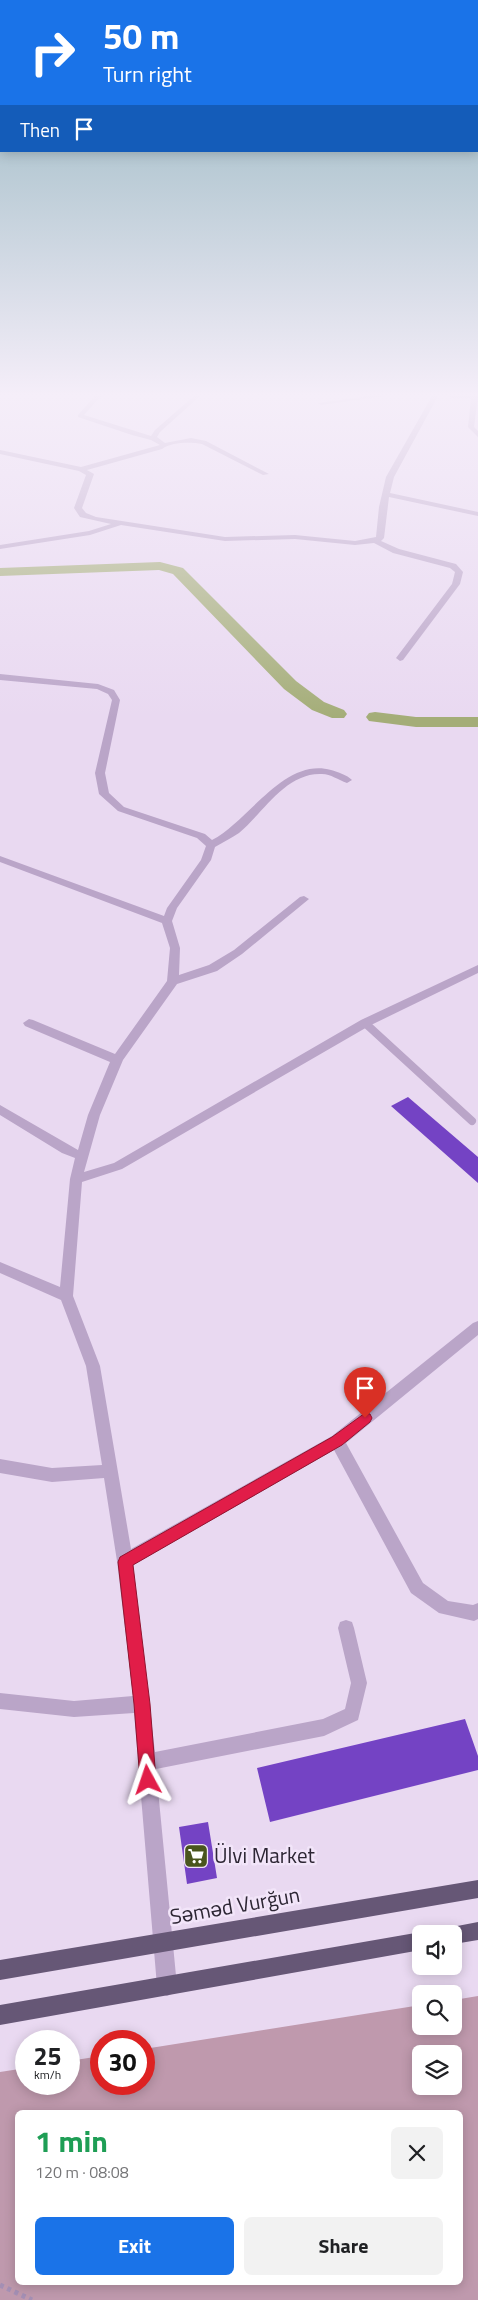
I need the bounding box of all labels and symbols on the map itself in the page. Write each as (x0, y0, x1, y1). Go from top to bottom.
pin (344, 1367, 386, 1418)
position arrow (121, 1753, 173, 1805)
place label: Ülvi Market (214, 1839, 315, 1871)
supermarket icon: Ülvi Market (183, 1843, 209, 1869)
street label: Səməd Vurğun (167, 1878, 302, 1932)
speed limit sign: 30 (90, 2030, 155, 2095)

